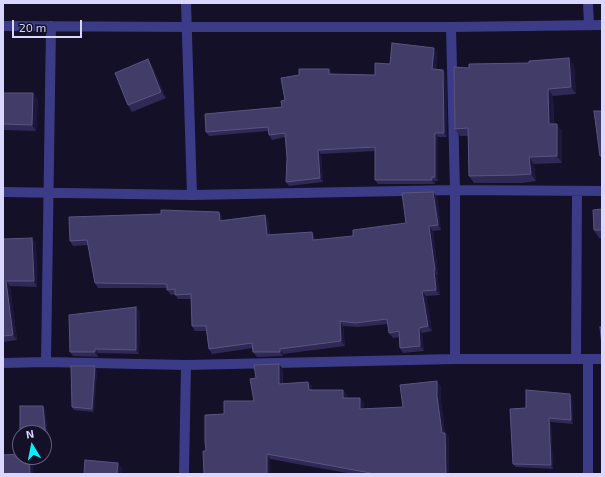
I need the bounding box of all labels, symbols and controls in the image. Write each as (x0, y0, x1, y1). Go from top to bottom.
scale bar (14, 12, 84, 38)
text: 20 m (19, 20, 46, 34)
north arrow (12, 425, 52, 465)
text: N (25, 427, 35, 441)

